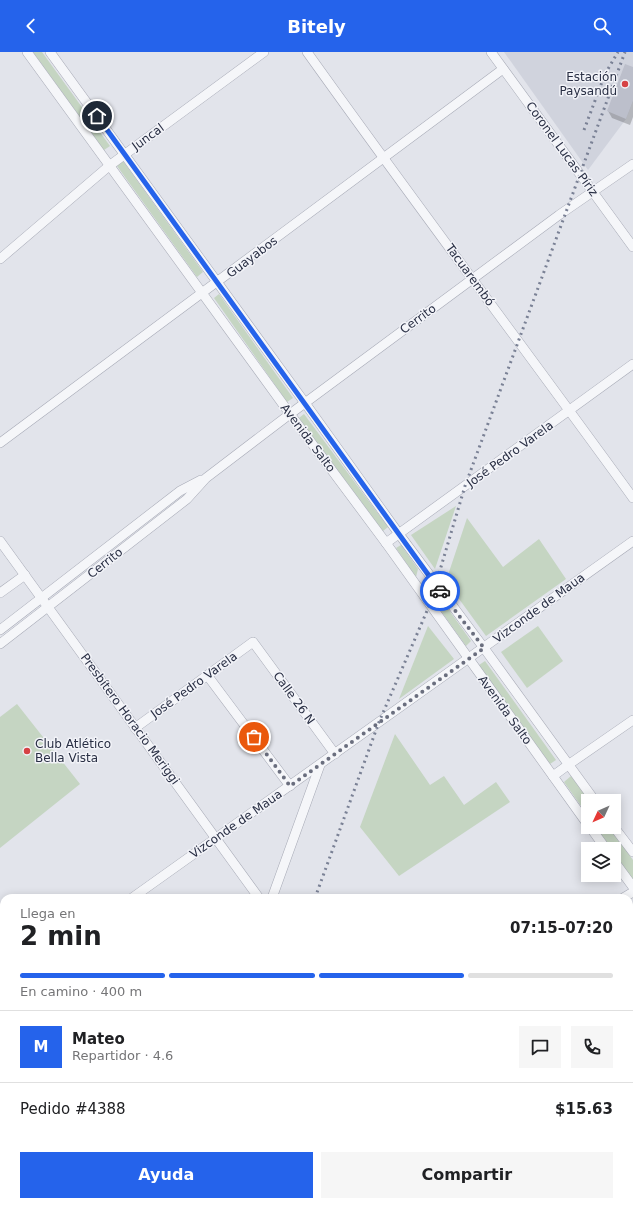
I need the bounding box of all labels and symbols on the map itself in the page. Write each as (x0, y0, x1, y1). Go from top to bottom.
place label: Estación Paysandú (559, 70, 617, 98)
marker: Estación Paysandú (620, 79, 630, 89)
pin (80, 99, 114, 133)
street label: Coronel Lucas Píriz (523, 99, 601, 199)
street label: Juncal (128, 121, 167, 154)
street label: Guayabos (224, 233, 280, 281)
street label: Tacuarembó (442, 241, 497, 309)
street label: Cerrito (397, 301, 439, 337)
street label: Avenida Salto (278, 401, 338, 475)
street label: José Pedro Varela (463, 418, 556, 491)
street label: Cerrito (85, 545, 125, 581)
street label: Vizconde de Maua (491, 570, 587, 646)
courier (420, 571, 460, 611)
street label: José Pedro Varela (147, 649, 240, 722)
street label: Presbítero Horacio Meriggi (78, 651, 182, 787)
street label: Calle 26 N (270, 669, 318, 727)
street label: Avenida Salto (475, 673, 535, 747)
pin (237, 720, 271, 754)
place label: Club Atlético Bella Vista (35, 737, 111, 765)
marker: Club Atlético Bella Vista (22, 746, 32, 756)
street label: Vizconde de Maua (187, 787, 285, 861)
north arrow (581, 794, 621, 834)

